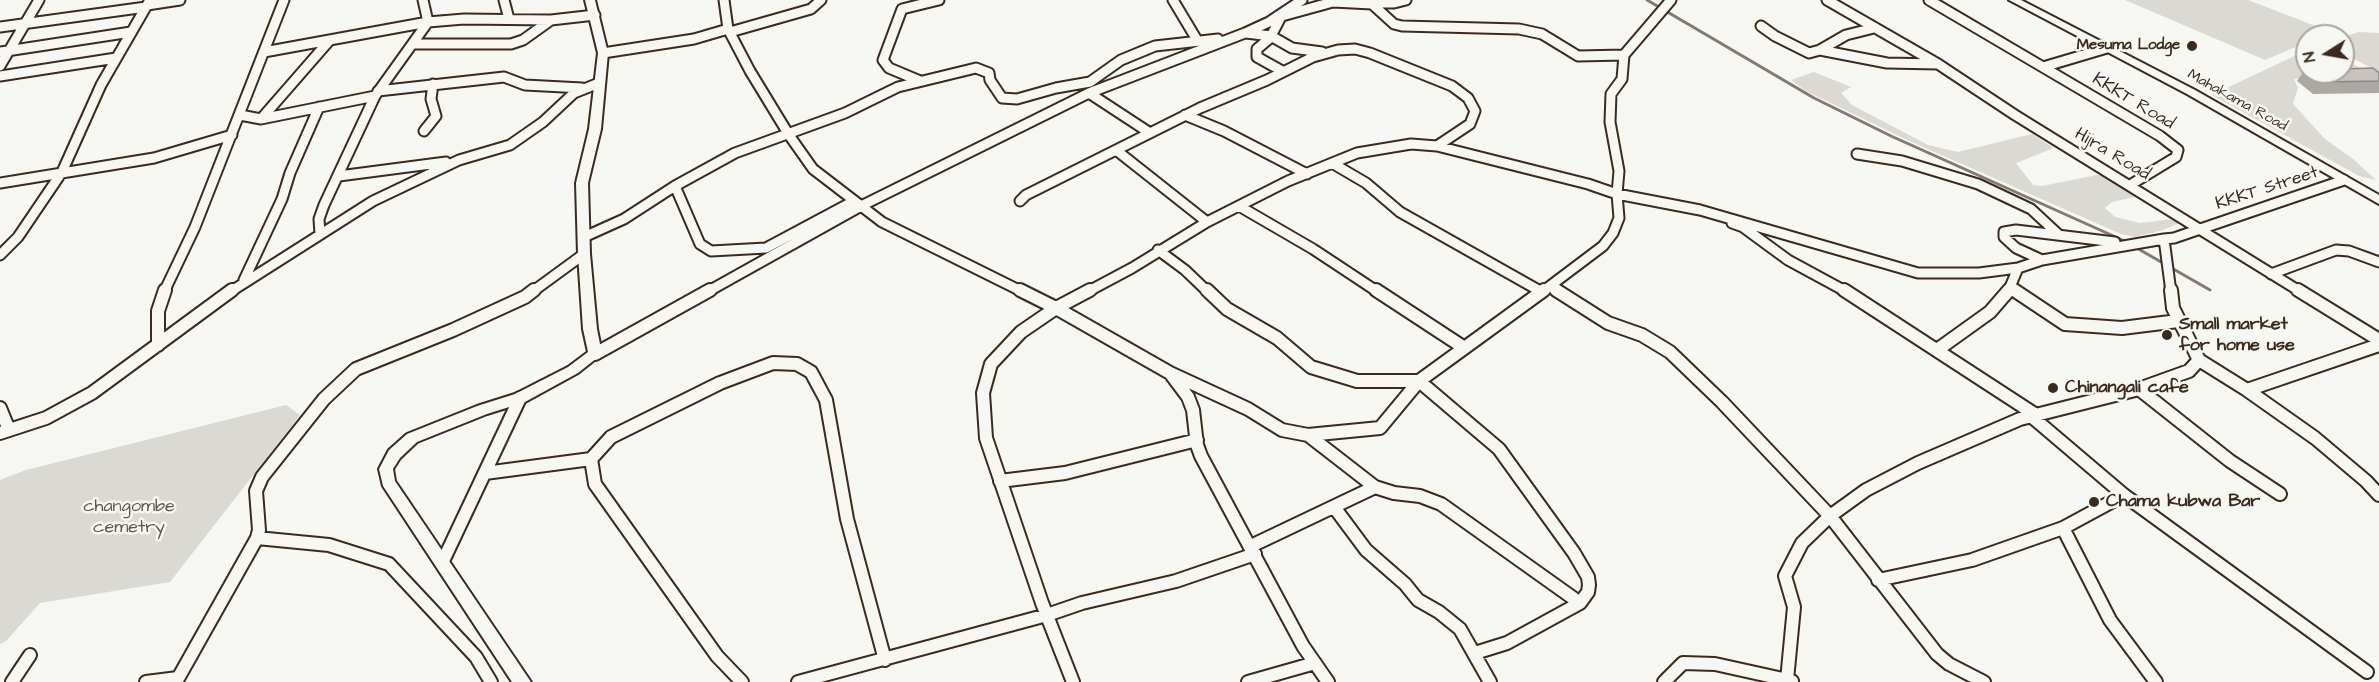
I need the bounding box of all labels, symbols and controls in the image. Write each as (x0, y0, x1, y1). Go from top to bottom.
north arrow (2295, 24, 2355, 84)
place label: Mesuma Lodge (2077, 37, 2180, 55)
marker: Mesuma Lodge (2185, 39, 2199, 53)
text: N (2298, 50, 2321, 64)
street label: Mahakama Road (2184, 66, 2290, 136)
street label: KKKT Road (2088, 69, 2178, 135)
street label: Hijra Road (2070, 124, 2154, 186)
street label: KKKT Street (2213, 162, 2321, 216)
place label: Small market for home use (2179, 314, 2295, 356)
marker: Small market for home use (2160, 328, 2174, 342)
place label: Chinangali cafe (2065, 377, 2189, 399)
marker: Chinangali cafe (2046, 381, 2060, 395)
place label: Chama kubwa Bar (2106, 491, 2260, 513)
marker: Chama kubwa Bar (2087, 495, 2101, 509)
park label: changombe cemetry (83, 496, 175, 538)

